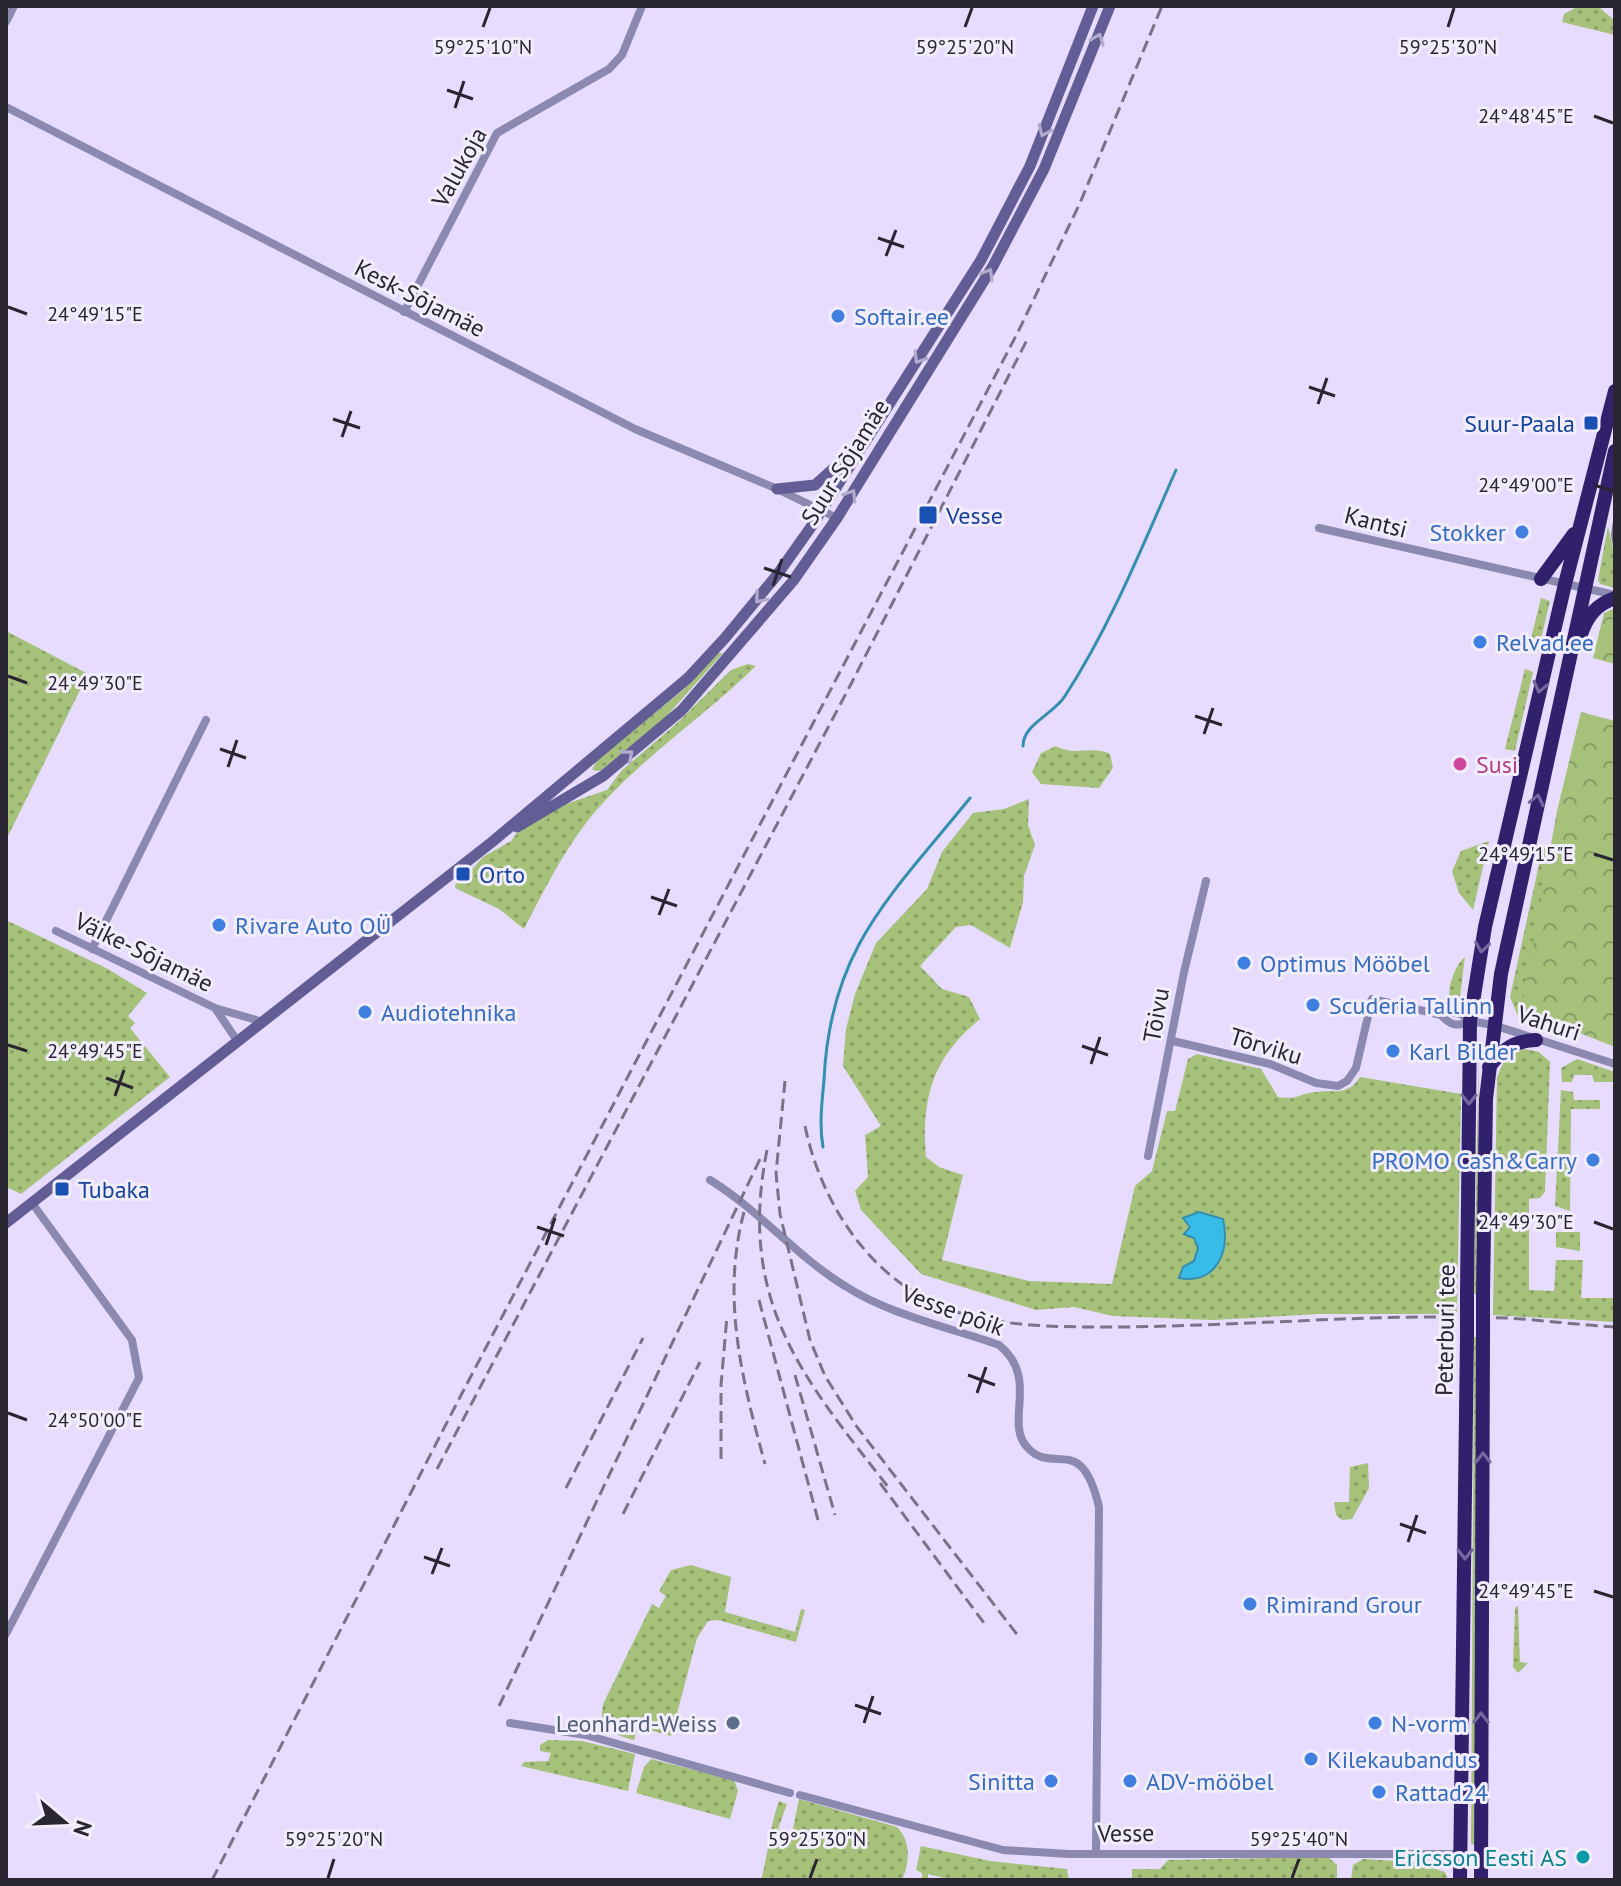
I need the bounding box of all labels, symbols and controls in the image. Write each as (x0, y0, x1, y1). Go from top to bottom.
one-way arrow (1088, 33, 1105, 47)
text: 59°25'10"N (434, 34, 532, 60)
text: 59°25'20"N (916, 34, 1014, 60)
text: 59°25'30"N (1399, 34, 1497, 60)
text: 24°48'45"E (1478, 103, 1574, 129)
street label: Valukoja (424, 122, 494, 213)
one-way arrow (1038, 123, 1054, 137)
street label: Kesk-Sõjamäe (350, 252, 490, 344)
one-way arrow (978, 268, 994, 283)
text: 24°49'15"E (47, 301, 143, 327)
place label: Softair.ee (854, 301, 949, 332)
marker: Softair.ee (829, 307, 847, 325)
one-way arrow (914, 349, 929, 364)
street label: Suur-Sõjamäe (794, 393, 896, 531)
place label: Suur-Paala (1464, 408, 1575, 439)
marker: Suur-Paala (1582, 414, 1600, 432)
text: 24°49'00"E (1478, 472, 1574, 498)
one-way arrow (842, 489, 857, 504)
street label: Kantsi (1341, 499, 1411, 545)
place label: Vesse (945, 500, 1003, 531)
marker: Vesse (917, 504, 939, 526)
place label: Stokker (1429, 517, 1506, 548)
marker: Stokker (1513, 523, 1531, 541)
one-way arrow (755, 589, 769, 604)
place label: Relvad.ee (1496, 627, 1594, 658)
marker: Relvad.ee (1471, 633, 1489, 651)
text: 24°49'30"E (47, 670, 143, 696)
one-way arrow (1532, 680, 1549, 694)
place label: Susi (1476, 749, 1518, 780)
one-way arrow (619, 750, 634, 765)
marker: Susi (1451, 755, 1469, 773)
one-way arrow (1528, 794, 1545, 808)
text: 24°49'15"E (1478, 841, 1574, 867)
place label: Orto (479, 859, 525, 890)
marker: Orto (454, 865, 472, 883)
street label: Väike-Sõjamäe (69, 905, 218, 999)
place label: Rivare Auto OÜ (235, 910, 391, 941)
marker: Rivare Auto OÜ (210, 916, 228, 934)
one-way arrow (1474, 940, 1491, 953)
place label: Optimus Mööbel (1260, 948, 1430, 979)
marker: Optimus Mööbel (1235, 954, 1253, 972)
street label: Tõivu (1136, 985, 1176, 1045)
place label: Scuderia Tallinn (1329, 990, 1492, 1021)
marker: Scuderia Tallinn (1304, 996, 1322, 1014)
place label: Audiotehnika (381, 997, 516, 1028)
street label: Vahuri (1512, 998, 1585, 1048)
marker: Audiotehnika (356, 1003, 374, 1021)
street label: Tõrviku (1226, 1020, 1306, 1072)
place label: Karl Bilder (1409, 1036, 1517, 1067)
text: 24°49'45"E (47, 1038, 143, 1064)
marker: Karl Bilder (1384, 1042, 1402, 1060)
one-way arrow (1461, 1093, 1478, 1106)
place label: PROMO Cash&Carry (1371, 1145, 1577, 1176)
marker: PROMO Cash&Carry (1584, 1151, 1602, 1169)
place label: Tubaka (78, 1174, 150, 1205)
marker: Tubaka (53, 1180, 71, 1198)
text: 24°49'30"E (1478, 1209, 1574, 1235)
street label: Peterburi tee (1428, 1264, 1462, 1396)
street label: Vesse põik (896, 1277, 1009, 1343)
text: 24°50'00"E (47, 1407, 143, 1433)
one-way arrow (1474, 1451, 1492, 1464)
one-way arrow (1456, 1548, 1474, 1561)
text: 24°49'45"E (1478, 1578, 1574, 1604)
place label: Rimirand Grour (1266, 1589, 1422, 1620)
marker: Rimirand Grour (1241, 1595, 1259, 1613)
place label: Leonhard-Weiss (556, 1708, 717, 1739)
place label: N-vorm (1391, 1708, 1468, 1739)
one-way arrow (1473, 1711, 1490, 1724)
marker: Leonhard-Weiss (724, 1714, 742, 1732)
marker: N-vorm (1366, 1714, 1384, 1732)
place label: Kilekaubandus (1327, 1744, 1478, 1775)
marker: Kilekaubandus (1302, 1750, 1320, 1768)
place label: Sinitta (968, 1766, 1035, 1797)
place label: ADV-mööbel (1146, 1766, 1273, 1797)
marker: Sinitta (1042, 1772, 1060, 1790)
marker: ADV-mööbel (1121, 1772, 1139, 1790)
place label: Rattad24 (1395, 1777, 1488, 1808)
north arrow (24, 1782, 104, 1862)
marker: Rattad24 (1370, 1783, 1388, 1801)
text: N (67, 1817, 99, 1840)
street label: Vesse (1096, 1817, 1155, 1849)
text: 59°25'20"N (285, 1826, 383, 1852)
text: 59°25'30"N (768, 1826, 866, 1852)
text: 59°25'40"N (1250, 1826, 1348, 1852)
place label: Ericsson Eesti AS (1394, 1842, 1567, 1873)
marker: Ericsson Eesti AS (1574, 1848, 1592, 1866)

